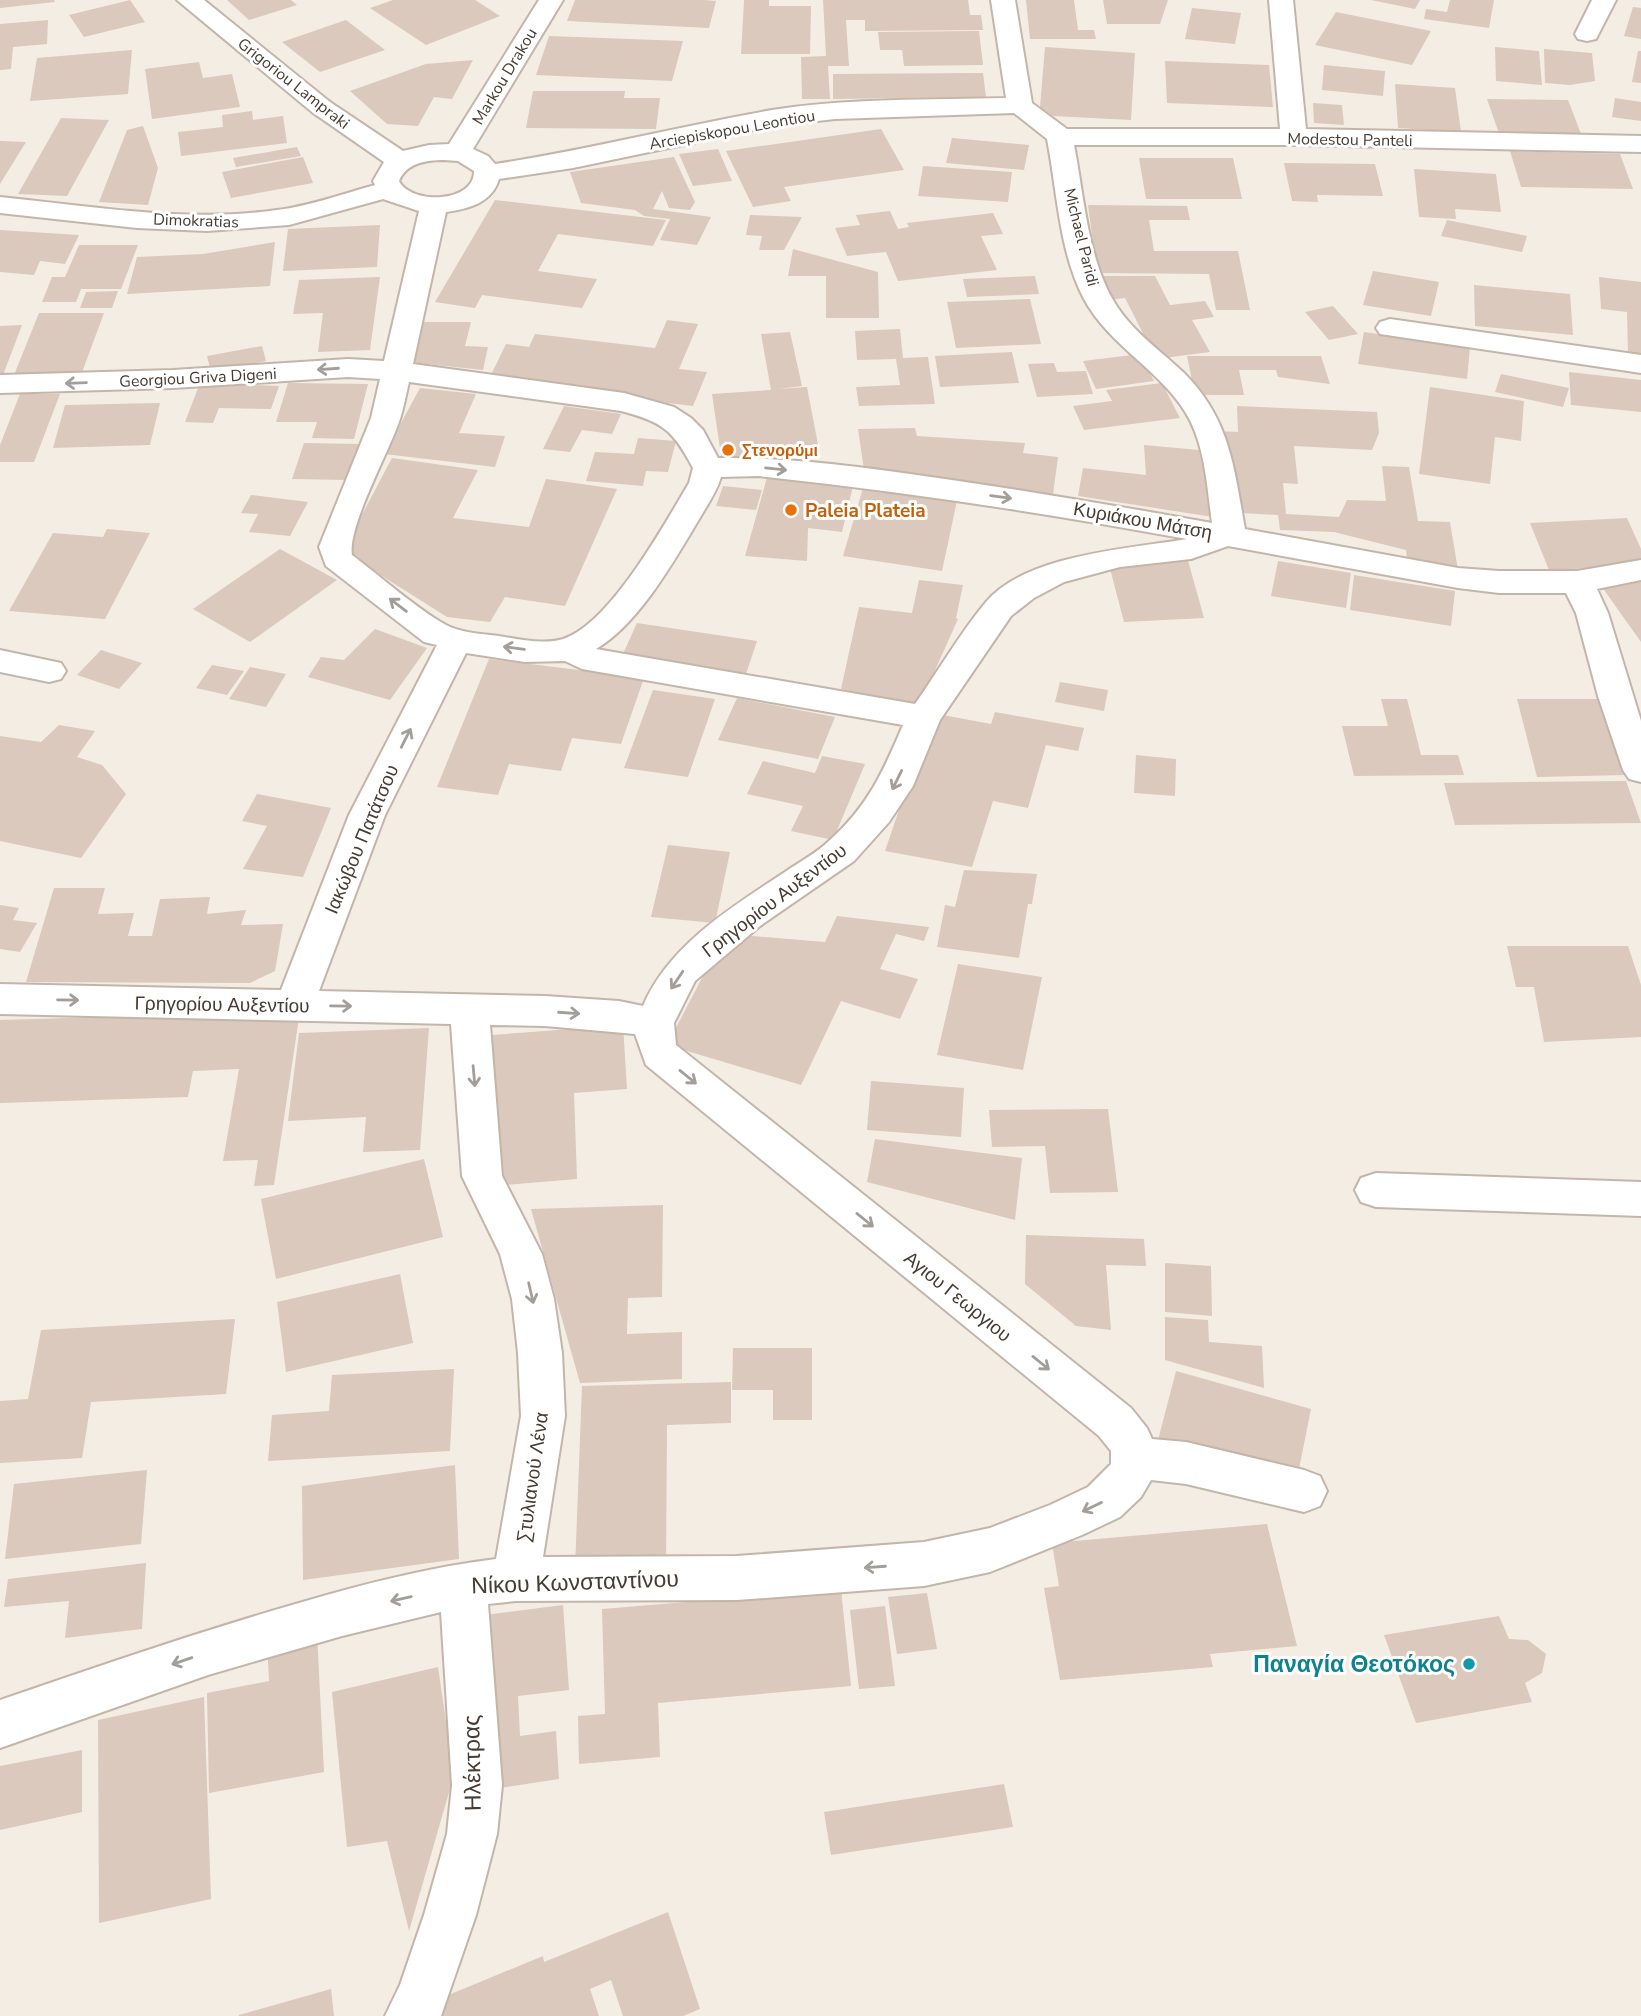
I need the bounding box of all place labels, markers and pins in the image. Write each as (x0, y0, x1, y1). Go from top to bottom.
place label: Στενορύμι (742, 440, 818, 462)
marker: Στενορύμι (720, 442, 736, 458)
place label: Paleia Plateia (805, 498, 926, 524)
marker: Paleia Plateia (783, 502, 799, 518)
place label: Παναγία Θεοτόκος (1253, 1649, 1455, 1680)
marker: Παναγία Θεοτόκος (1461, 1656, 1477, 1672)

